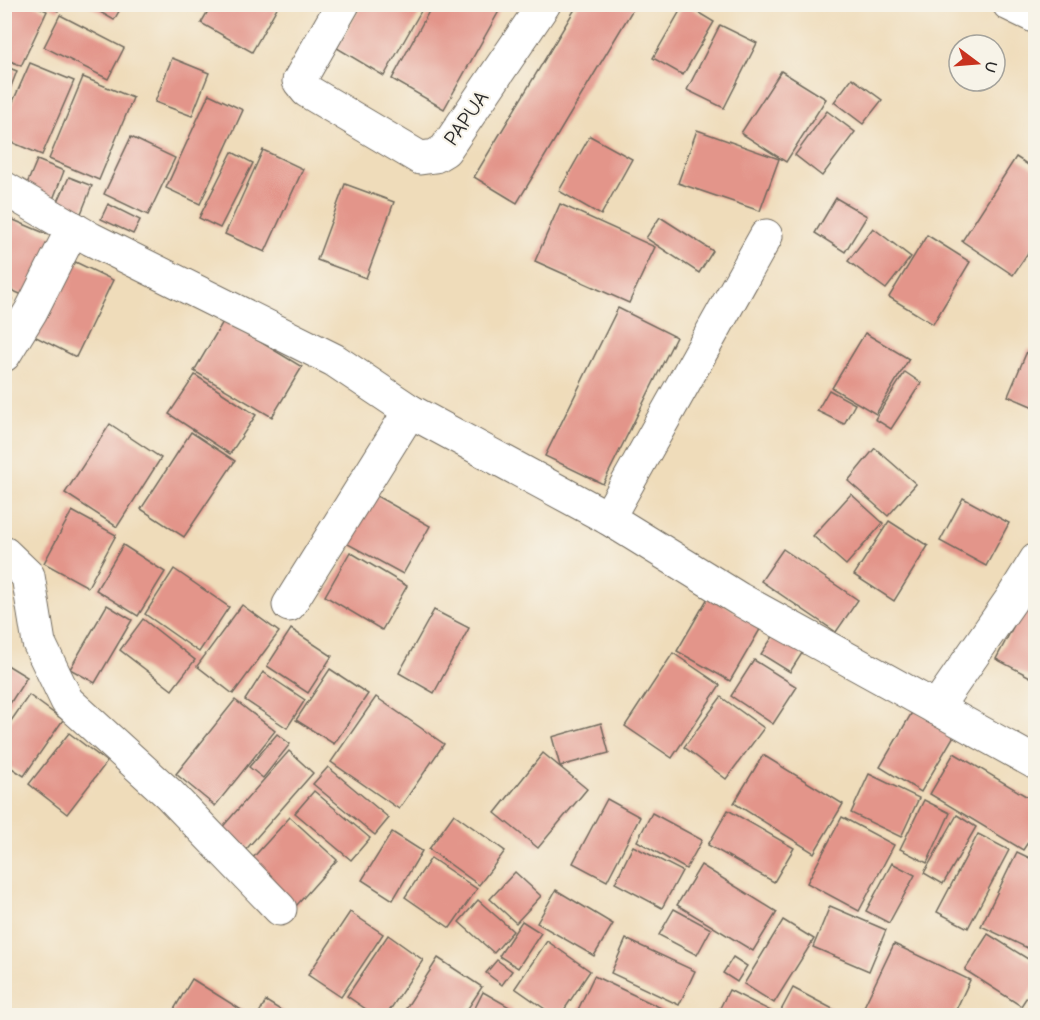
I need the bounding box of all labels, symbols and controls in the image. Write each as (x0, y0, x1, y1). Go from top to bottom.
north arrow (947, 33, 1007, 93)
text: U (980, 59, 1001, 74)
street label: PAPUA (439, 86, 493, 150)

